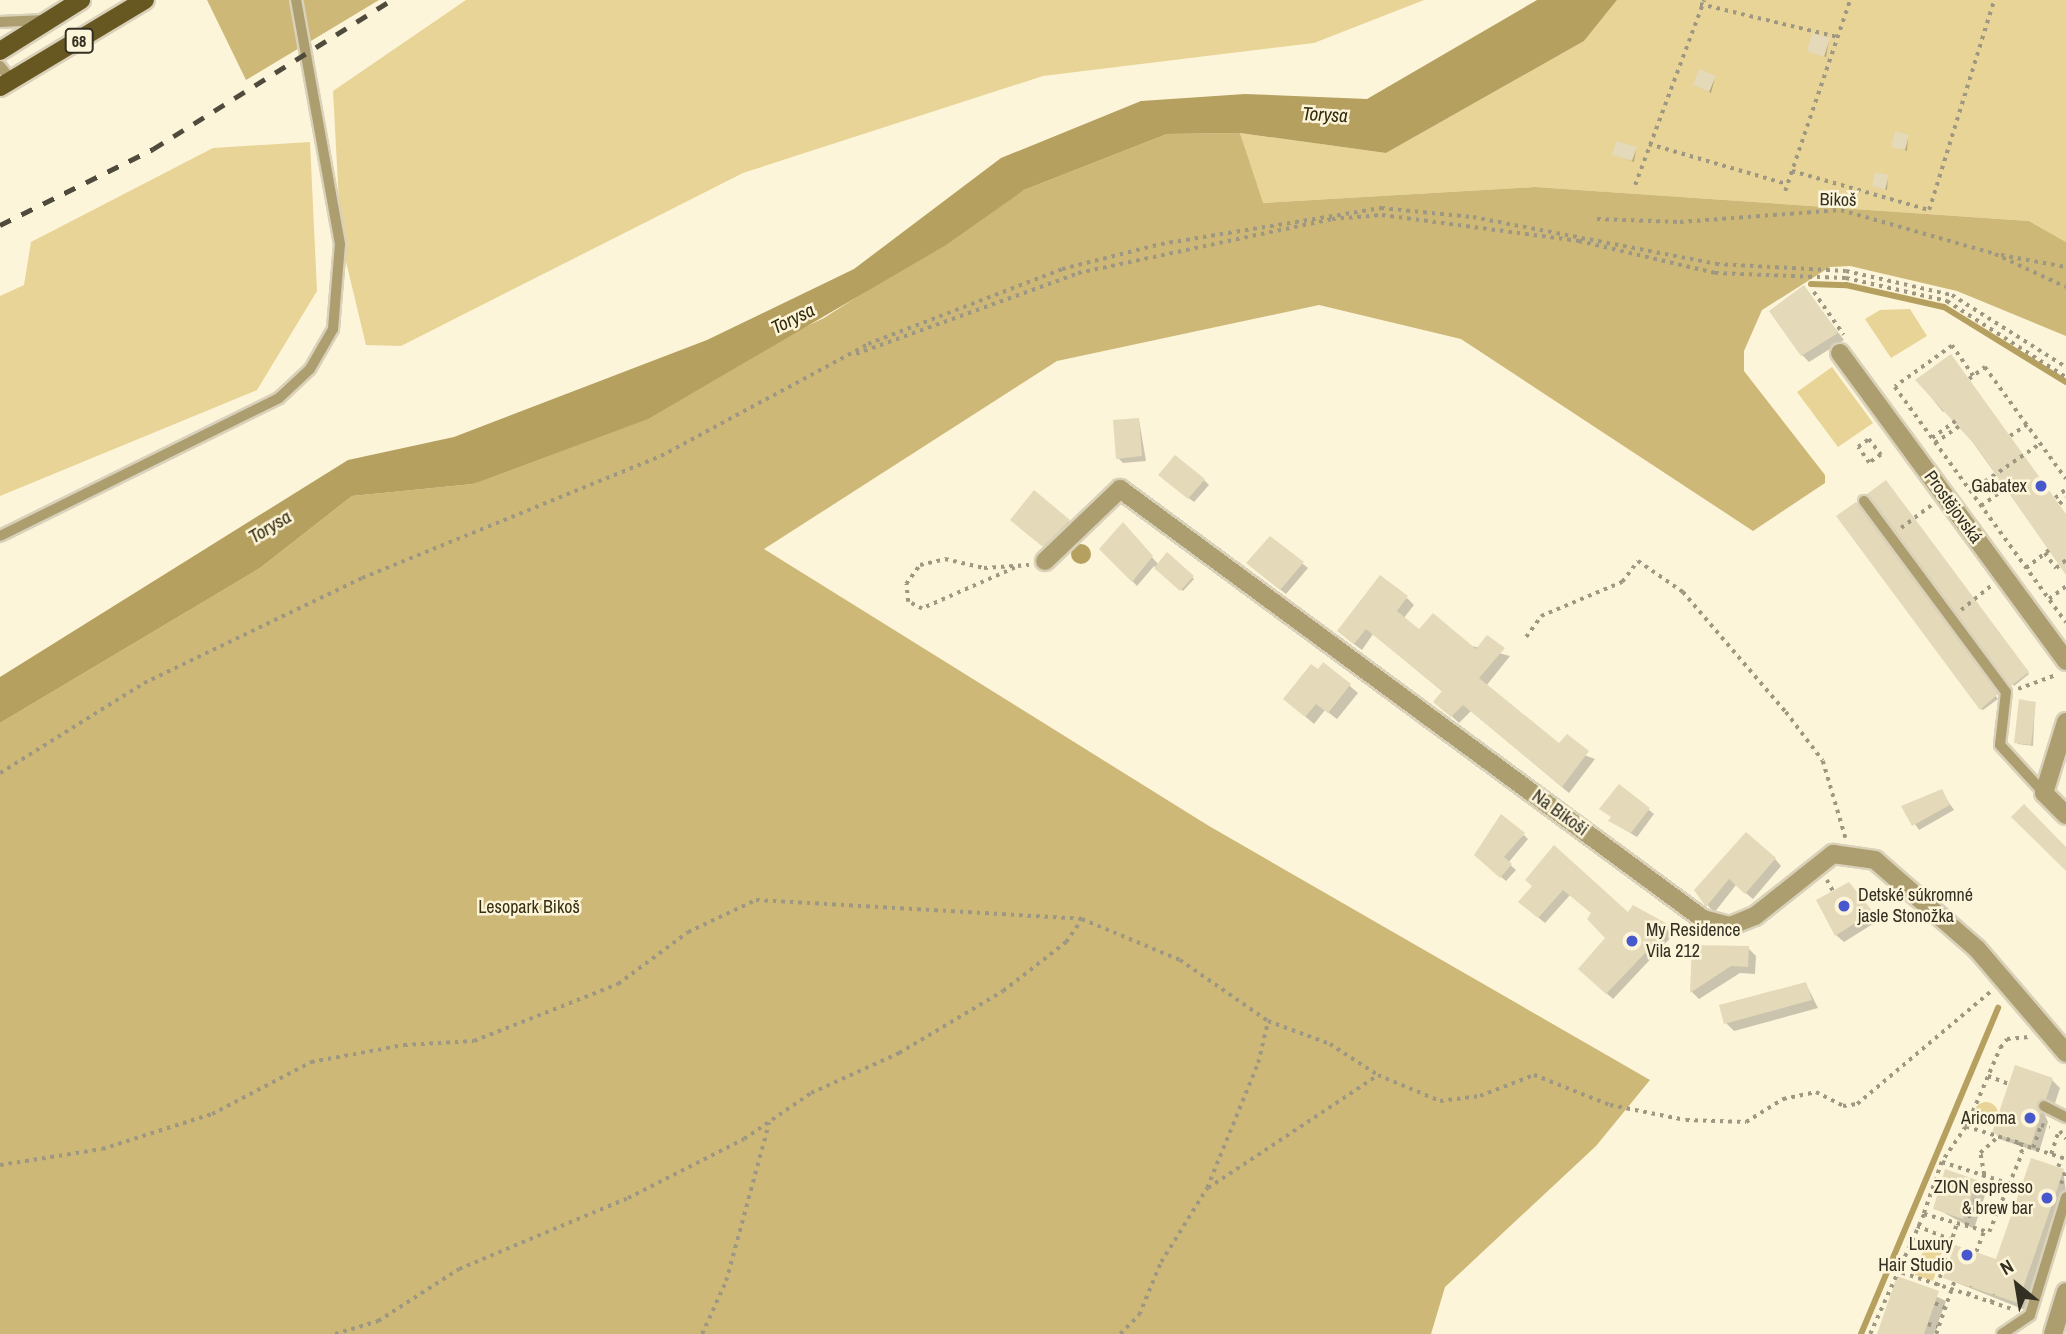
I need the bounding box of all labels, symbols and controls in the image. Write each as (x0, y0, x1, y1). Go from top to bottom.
road number: 68 (63, 28, 95, 54)
water label: Torysa (1302, 102, 1348, 128)
street label: Bikoš (1819, 189, 1857, 211)
water label: Torysa (768, 299, 818, 339)
street label: Prostějovská (1919, 466, 1987, 548)
place label: Gabatex (1971, 475, 2027, 497)
marker: Gabatex (2033, 478, 2049, 494)
water label: Torysa (245, 506, 295, 548)
street label: Na Bikoši (1528, 785, 1592, 841)
place label: Detské súkromné jasle Stonožka (1858, 885, 1973, 928)
park label: Lesopark Bikoš (478, 896, 580, 918)
marker: Detské súkromné jasle Stonožka (1836, 898, 1852, 914)
place label: My Residence Vila 212 (1646, 920, 1740, 962)
marker: My Residence Vila 212 (1624, 933, 1640, 949)
place label: Aricoma (1961, 1107, 2016, 1129)
marker: Aricoma (2022, 1110, 2038, 1126)
place label: ZION espresso & brew bar (1934, 1177, 2033, 1220)
marker: ZION espresso & brew bar (2039, 1190, 2055, 1206)
place label: Luxury Hair Studio (1878, 1234, 1953, 1276)
marker: Luxury Hair Studio (1959, 1247, 1975, 1263)
north arrow (1982, 1250, 2052, 1320)
text: N (1995, 1253, 2018, 1281)

